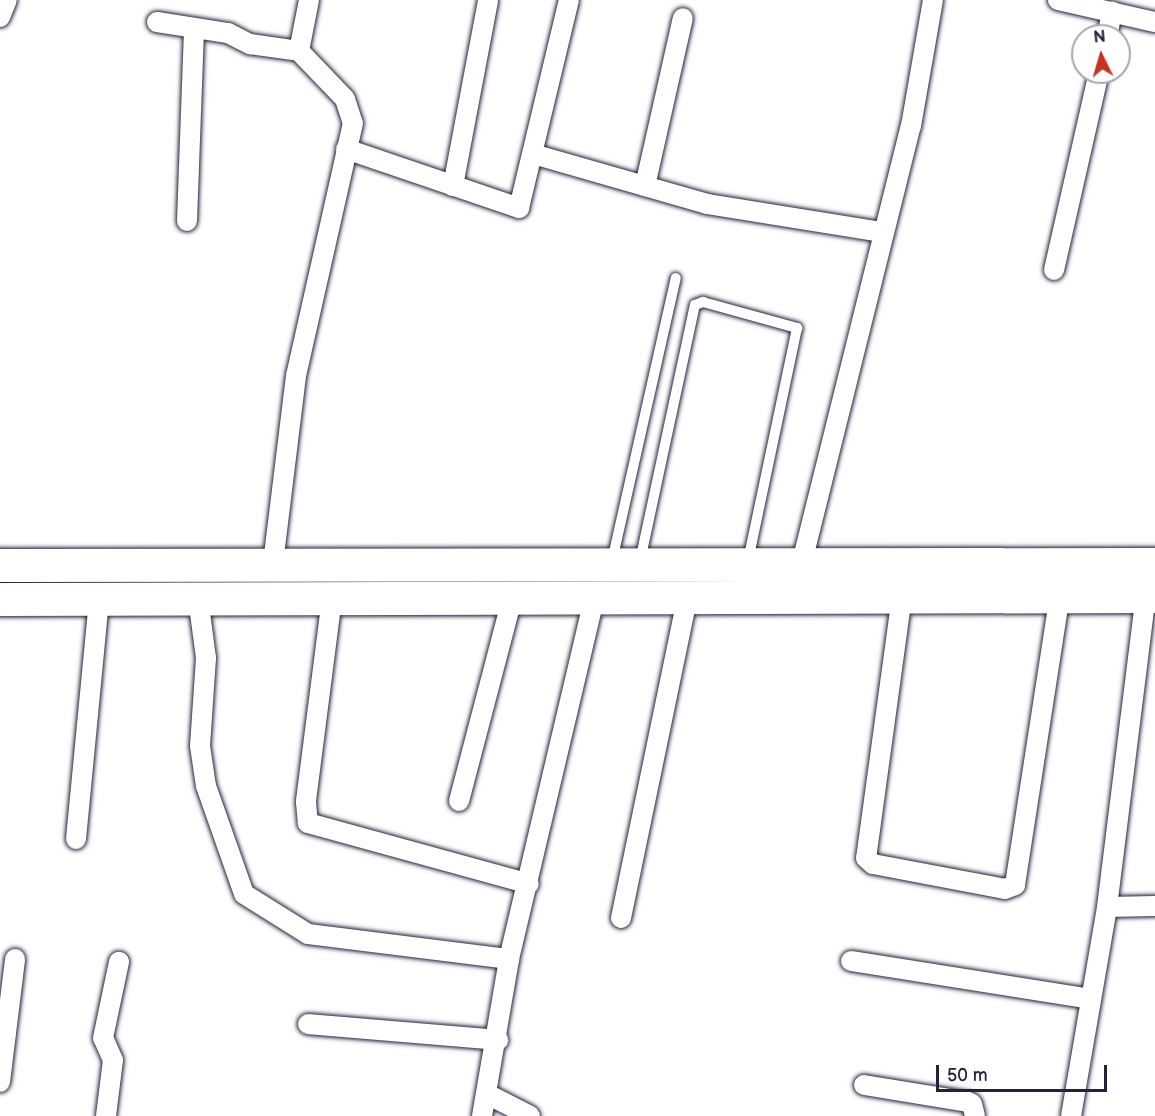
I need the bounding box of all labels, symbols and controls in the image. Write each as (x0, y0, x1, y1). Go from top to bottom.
north arrow (1071, 24, 1131, 84)
text: N (1093, 28, 1106, 48)
scale bar (939, 1053, 1110, 1091)
text: 50 m (947, 1065, 988, 1086)

